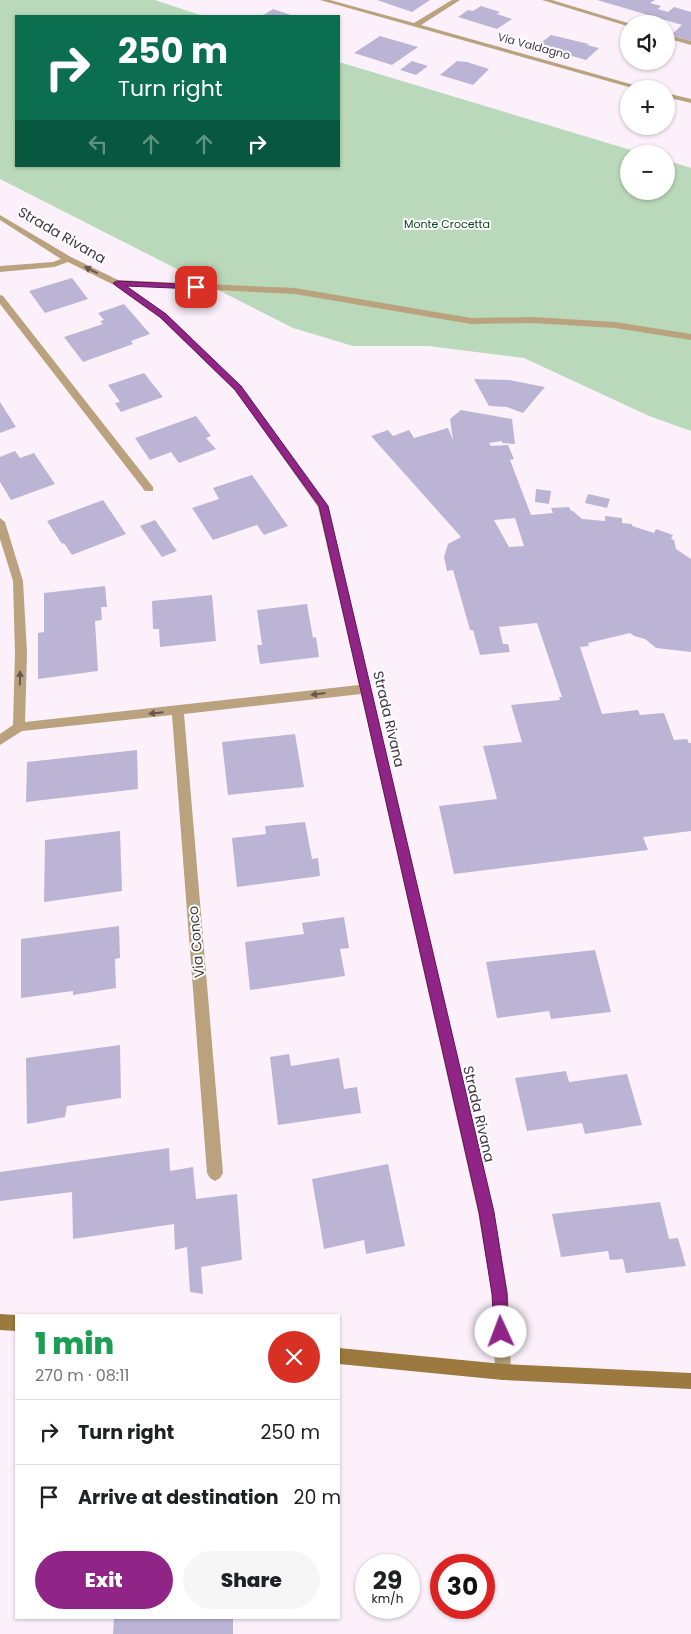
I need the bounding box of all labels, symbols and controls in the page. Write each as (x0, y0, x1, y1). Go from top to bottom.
map controls (620, 15, 675, 200)
button: sound (620, 15, 675, 70)
text: 250 m (118, 26, 228, 75)
street label: Via Valdagno (496, 29, 572, 63)
icon: right (35, 35, 100, 100)
text: Turn right (118, 73, 223, 104)
button: + (620, 80, 675, 135)
icon: left (84, 130, 112, 158)
icon: ahead (137, 130, 165, 158)
icon: ahead (190, 130, 218, 158)
icon: right (243, 130, 271, 158)
button: − (620, 145, 675, 200)
street label: Strada Rivana (14, 202, 110, 268)
park label: Monte Crocetta (404, 216, 490, 232)
one-way arrow (84, 266, 98, 274)
pin (175, 266, 217, 308)
icon: arrive (182, 273, 210, 301)
street label: Strada Rivana (368, 669, 410, 769)
one-way arrow (16, 670, 24, 686)
one-way arrow (309, 690, 325, 698)
one-way arrow (148, 709, 164, 717)
street label: Via Conco (183, 905, 209, 979)
street label: Strada Rivana (458, 1064, 500, 1164)
position arrow (474, 1305, 526, 1357)
text: 1 min (35, 1322, 114, 1365)
button: close (268, 1331, 320, 1383)
text: 270 m · 08:11 (35, 1364, 129, 1387)
icon: right (35, 1418, 63, 1446)
text: Turn right (78, 1419, 174, 1446)
text: 250 m (261, 1419, 320, 1446)
icon: arrive (35, 1483, 63, 1511)
text: Arrive at destination (78, 1484, 279, 1511)
text: 20 m (294, 1484, 341, 1511)
button: Exit (35, 1551, 173, 1609)
button: Share (183, 1551, 320, 1609)
speed limit sign: 30 (430, 1554, 495, 1619)
text: 29 (373, 1563, 402, 1598)
text: km/h (372, 1590, 403, 1607)

